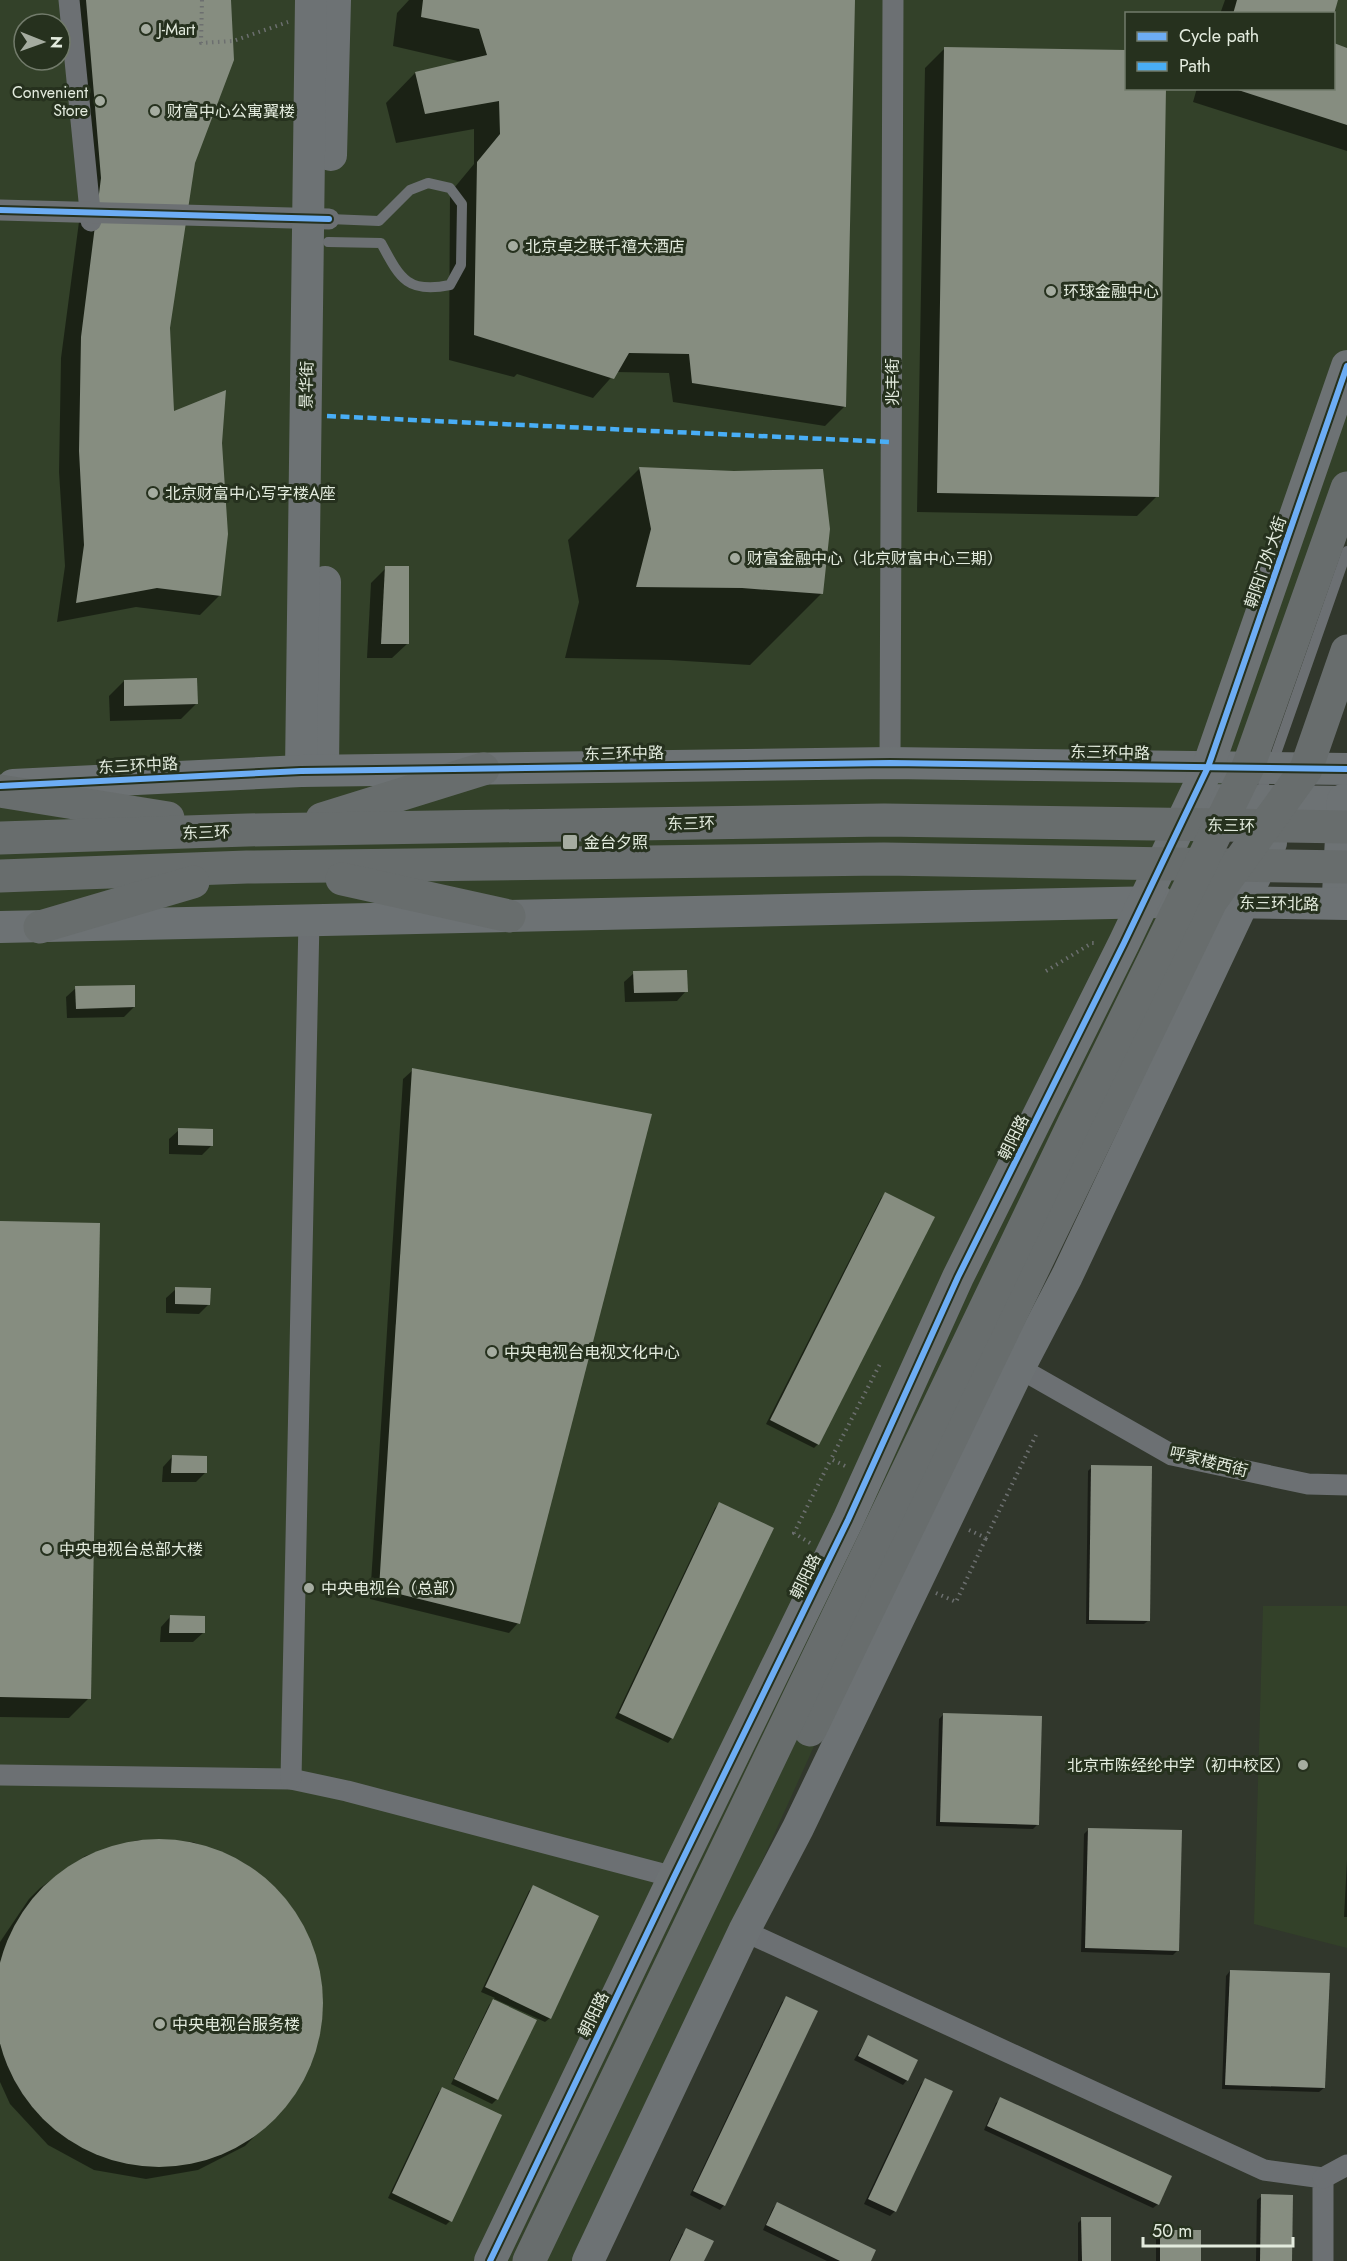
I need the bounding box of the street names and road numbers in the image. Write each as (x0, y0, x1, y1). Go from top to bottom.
street label: 兆丰街 (881, 358, 904, 406)
street label: 景华街 (295, 361, 318, 409)
street label: 朝阳门外大街 (1239, 513, 1292, 611)
street label: 东三环中路 (1070, 740, 1150, 765)
street label: 东三环中路 (584, 741, 664, 766)
street label: 东三环中路 (97, 752, 179, 779)
street label: 东三环 (667, 812, 715, 835)
street label: 东三环 (1207, 814, 1255, 837)
street label: 东三环 (182, 820, 230, 845)
street label: 东三环北路 (1239, 891, 1319, 916)
street label: 朝阳路 (993, 1111, 1034, 1164)
street label: 呼家楼西街 (1167, 1441, 1250, 1482)
street label: 朝阳路 (785, 1550, 826, 1603)
street label: 朝阳路 (573, 1988, 614, 2041)

